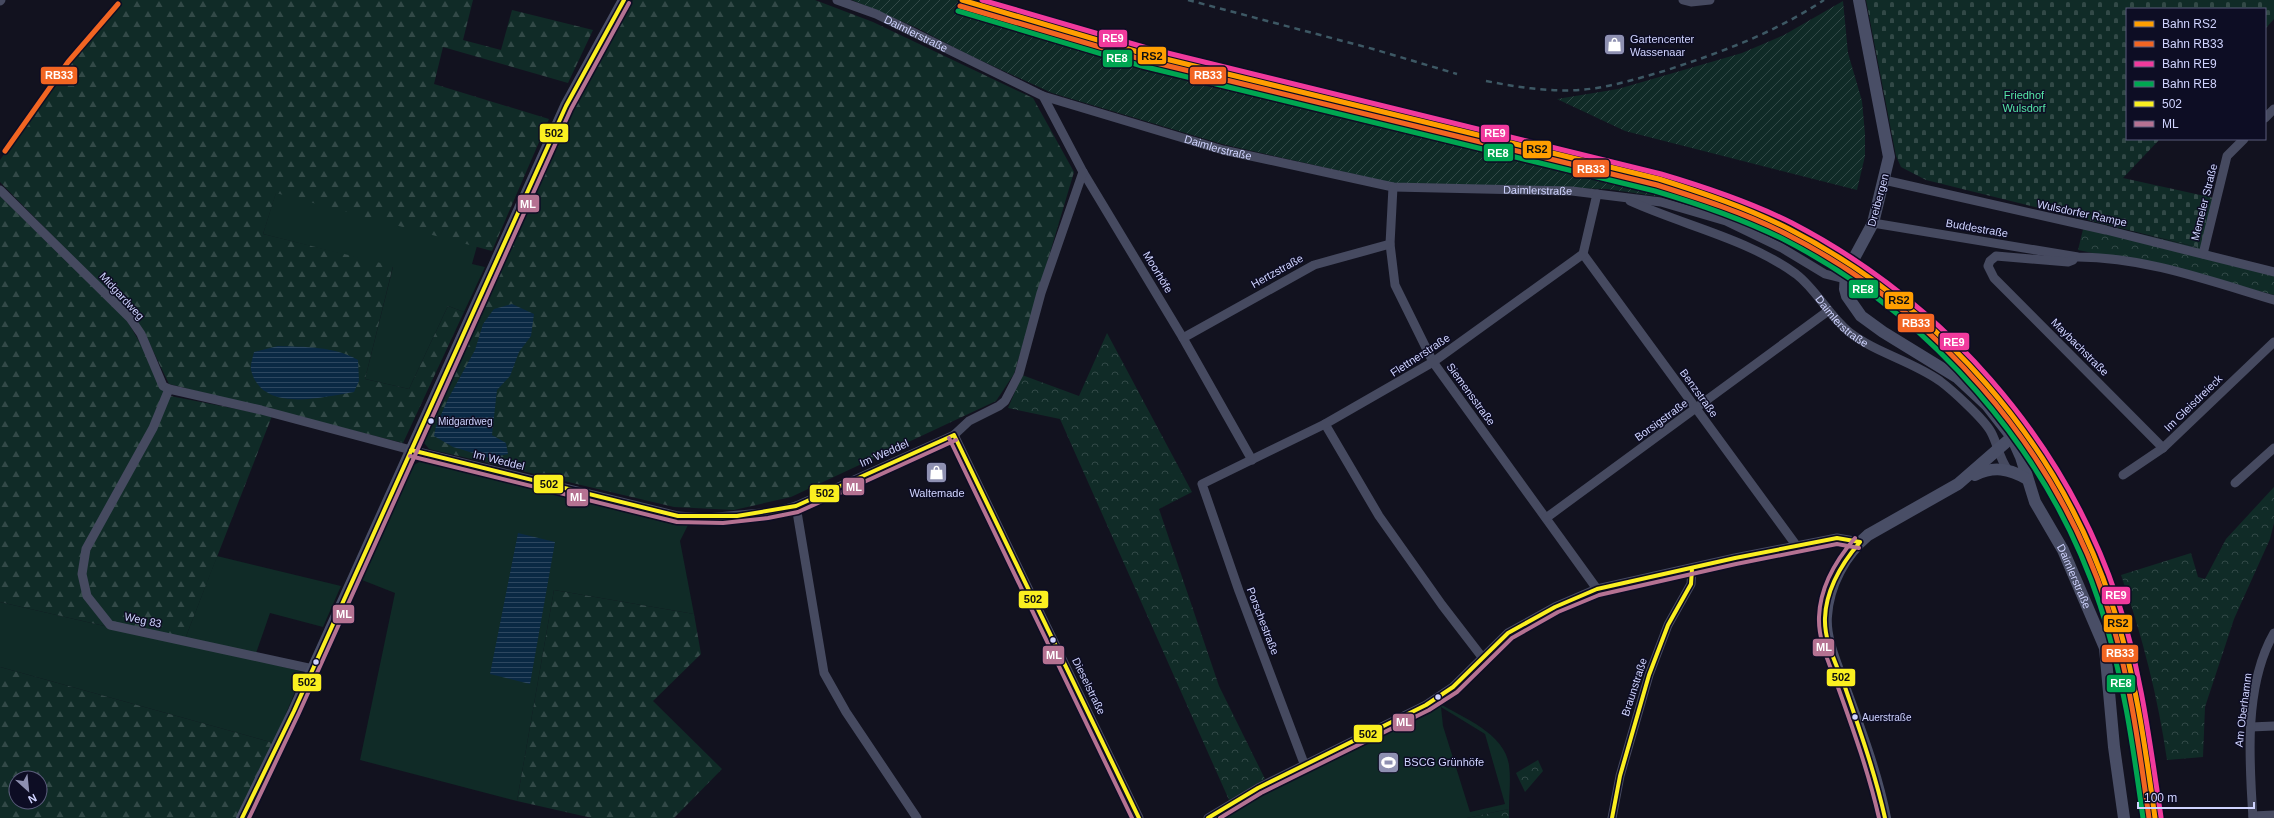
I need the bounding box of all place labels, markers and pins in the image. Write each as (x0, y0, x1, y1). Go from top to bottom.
shop icon: Gartencenter Wassenaar (1601, 32, 1627, 58)
place label: Gartencenter Wassenaar (1630, 33, 1695, 58)
marker: Midgardweg (426, 416, 436, 426)
place label: Midgardweg (438, 416, 492, 427)
shop icon: Waltemade (924, 460, 950, 486)
place label: Waltemade (909, 487, 965, 499)
unlabelled marker (1048, 635, 1058, 645)
unlabelled marker (311, 657, 321, 667)
unlabelled marker (1433, 692, 1443, 702)
marker: Auerstraße (1850, 712, 1860, 722)
place label: Auerstraße (1862, 712, 1912, 723)
sports icon: BSCG Grünhöfe (1375, 749, 1401, 775)
place label: BSCG Grünhöfe (1404, 756, 1484, 768)

